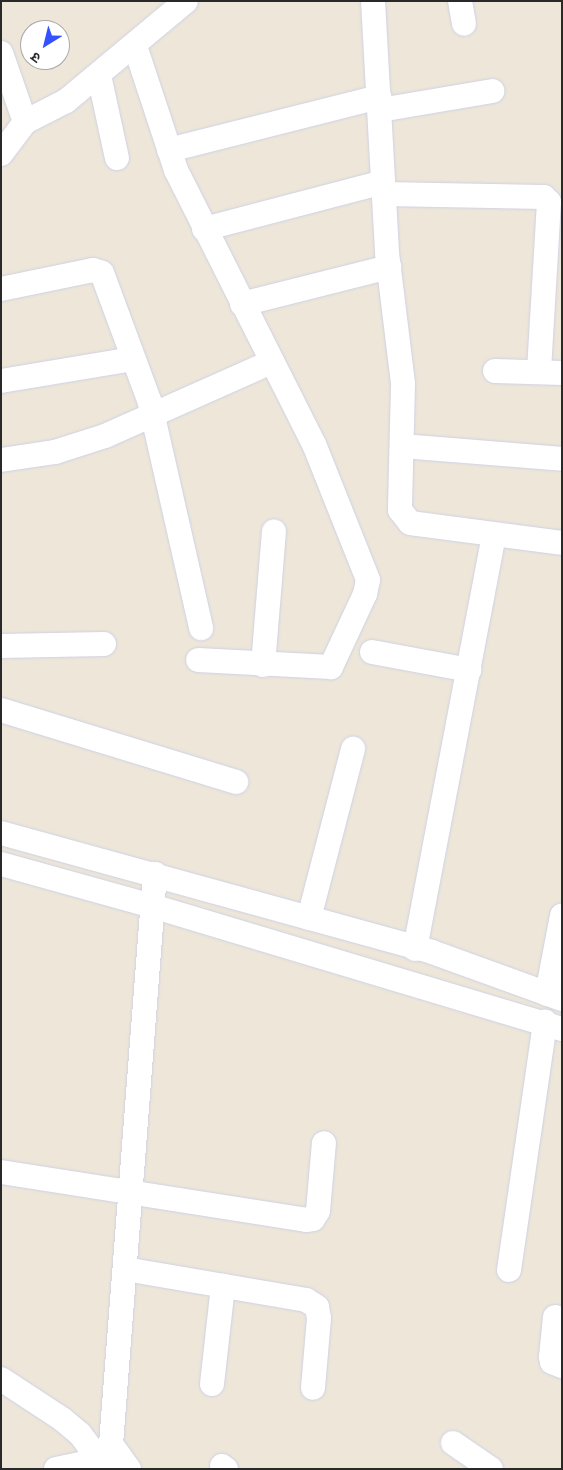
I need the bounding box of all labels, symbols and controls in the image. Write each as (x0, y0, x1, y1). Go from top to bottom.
north arrow (20, 20, 70, 70)
text: उ (28, 47, 45, 66)

